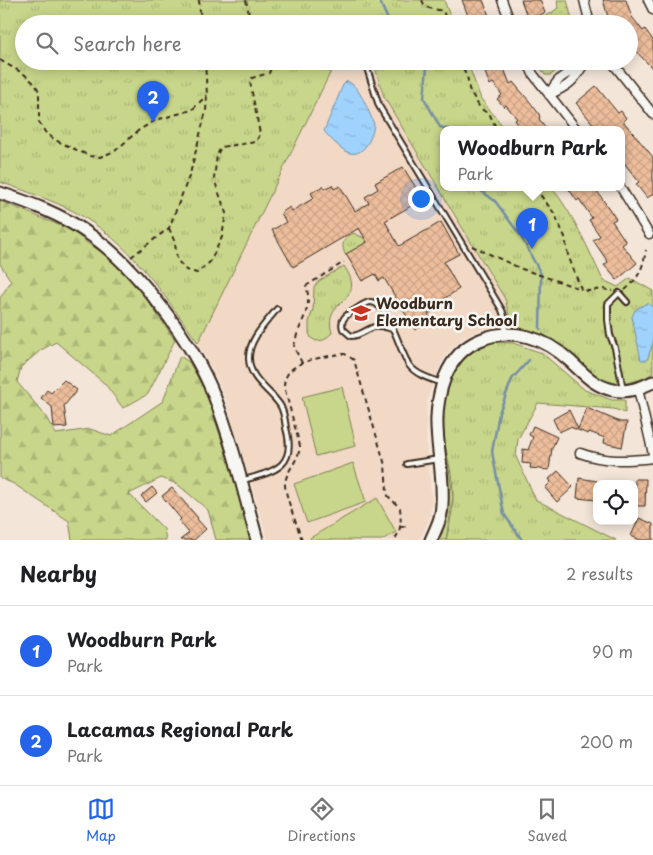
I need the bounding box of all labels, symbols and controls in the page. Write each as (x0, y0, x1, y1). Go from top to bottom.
search box (15, 15, 638, 70)
icon: search (33, 29, 61, 57)
text: Search here (73, 29, 182, 57)
pin: 2 (137, 81, 169, 122)
popup (440, 126, 625, 191)
text: Woodburn Park (458, 133, 607, 161)
text: Park (458, 161, 493, 185)
your location (408, 186, 434, 212)
pin: 1 (516, 208, 548, 249)
place label: Woodburn Elementary School (376, 291, 517, 331)
school or university icon: Woodburn Elementary School (350, 302, 372, 324)
map controls (593, 480, 638, 525)
button: locate (593, 480, 638, 525)
text: Nearby (20, 557, 97, 589)
text: 2 results (566, 561, 633, 585)
text: Woodburn Park (67, 625, 217, 653)
text: 1 (32, 639, 40, 663)
text: 90 m (592, 639, 633, 663)
text: Park (67, 653, 103, 677)
text: Lacamas Regional Park (67, 715, 293, 743)
text: 2 (30, 729, 42, 753)
text: 200 m (580, 729, 633, 753)
text: Park (67, 743, 103, 767)
tab: Map (86, 795, 116, 846)
tab: Directions (288, 795, 356, 846)
tab: Saved (527, 795, 567, 846)

